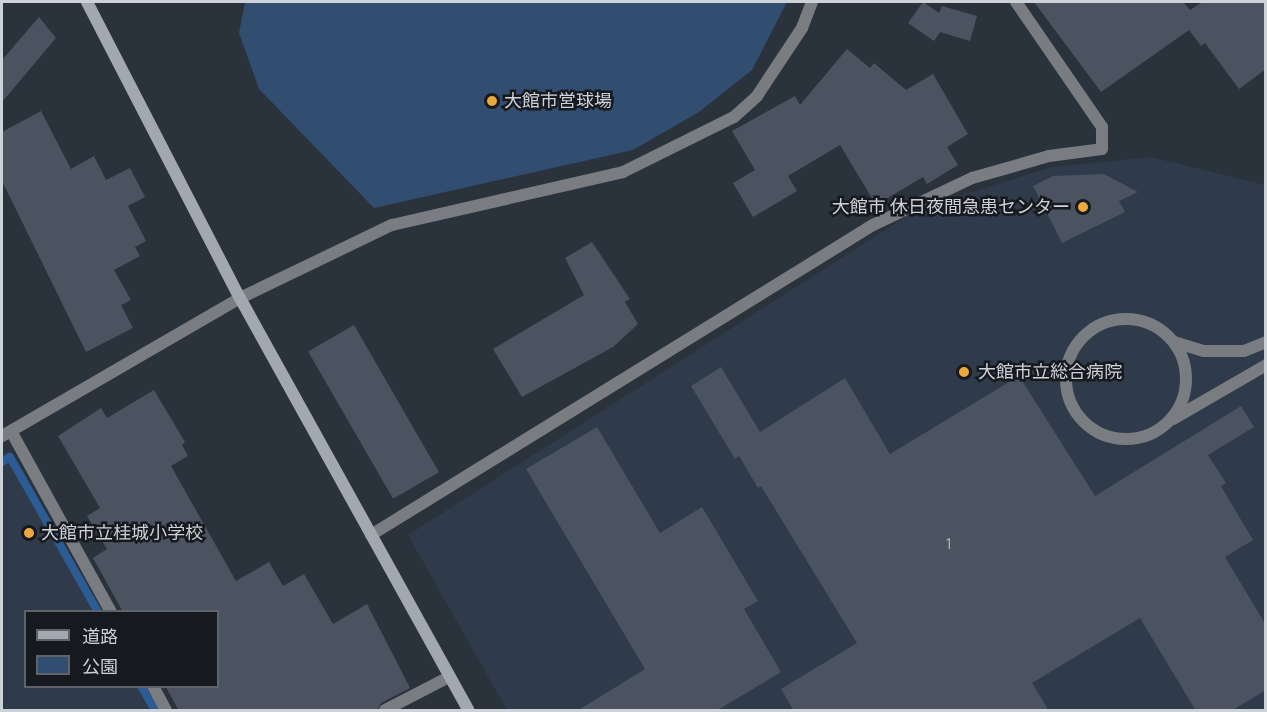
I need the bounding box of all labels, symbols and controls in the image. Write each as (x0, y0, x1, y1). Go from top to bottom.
place label: 大館市営球場 (504, 90, 612, 112)
marker: 大館市営球場 (485, 94, 499, 108)
place label: 大館市 休日夜間急患センター (832, 196, 1070, 218)
marker: 大館市 休日夜間急患センター (1074, 198, 1092, 216)
place label: 大館市立総合病院 (978, 361, 1122, 383)
marker: 大館市立総合病院 (955, 363, 973, 381)
place label: 大館市立桂城小学校 (41, 522, 203, 544)
marker: 大館市立桂城小学校 (22, 526, 36, 540)
house number: 1 (945, 536, 953, 554)
legend (24, 610, 219, 688)
text: 道路 (82, 626, 118, 647)
text: 公園 (82, 656, 118, 677)

